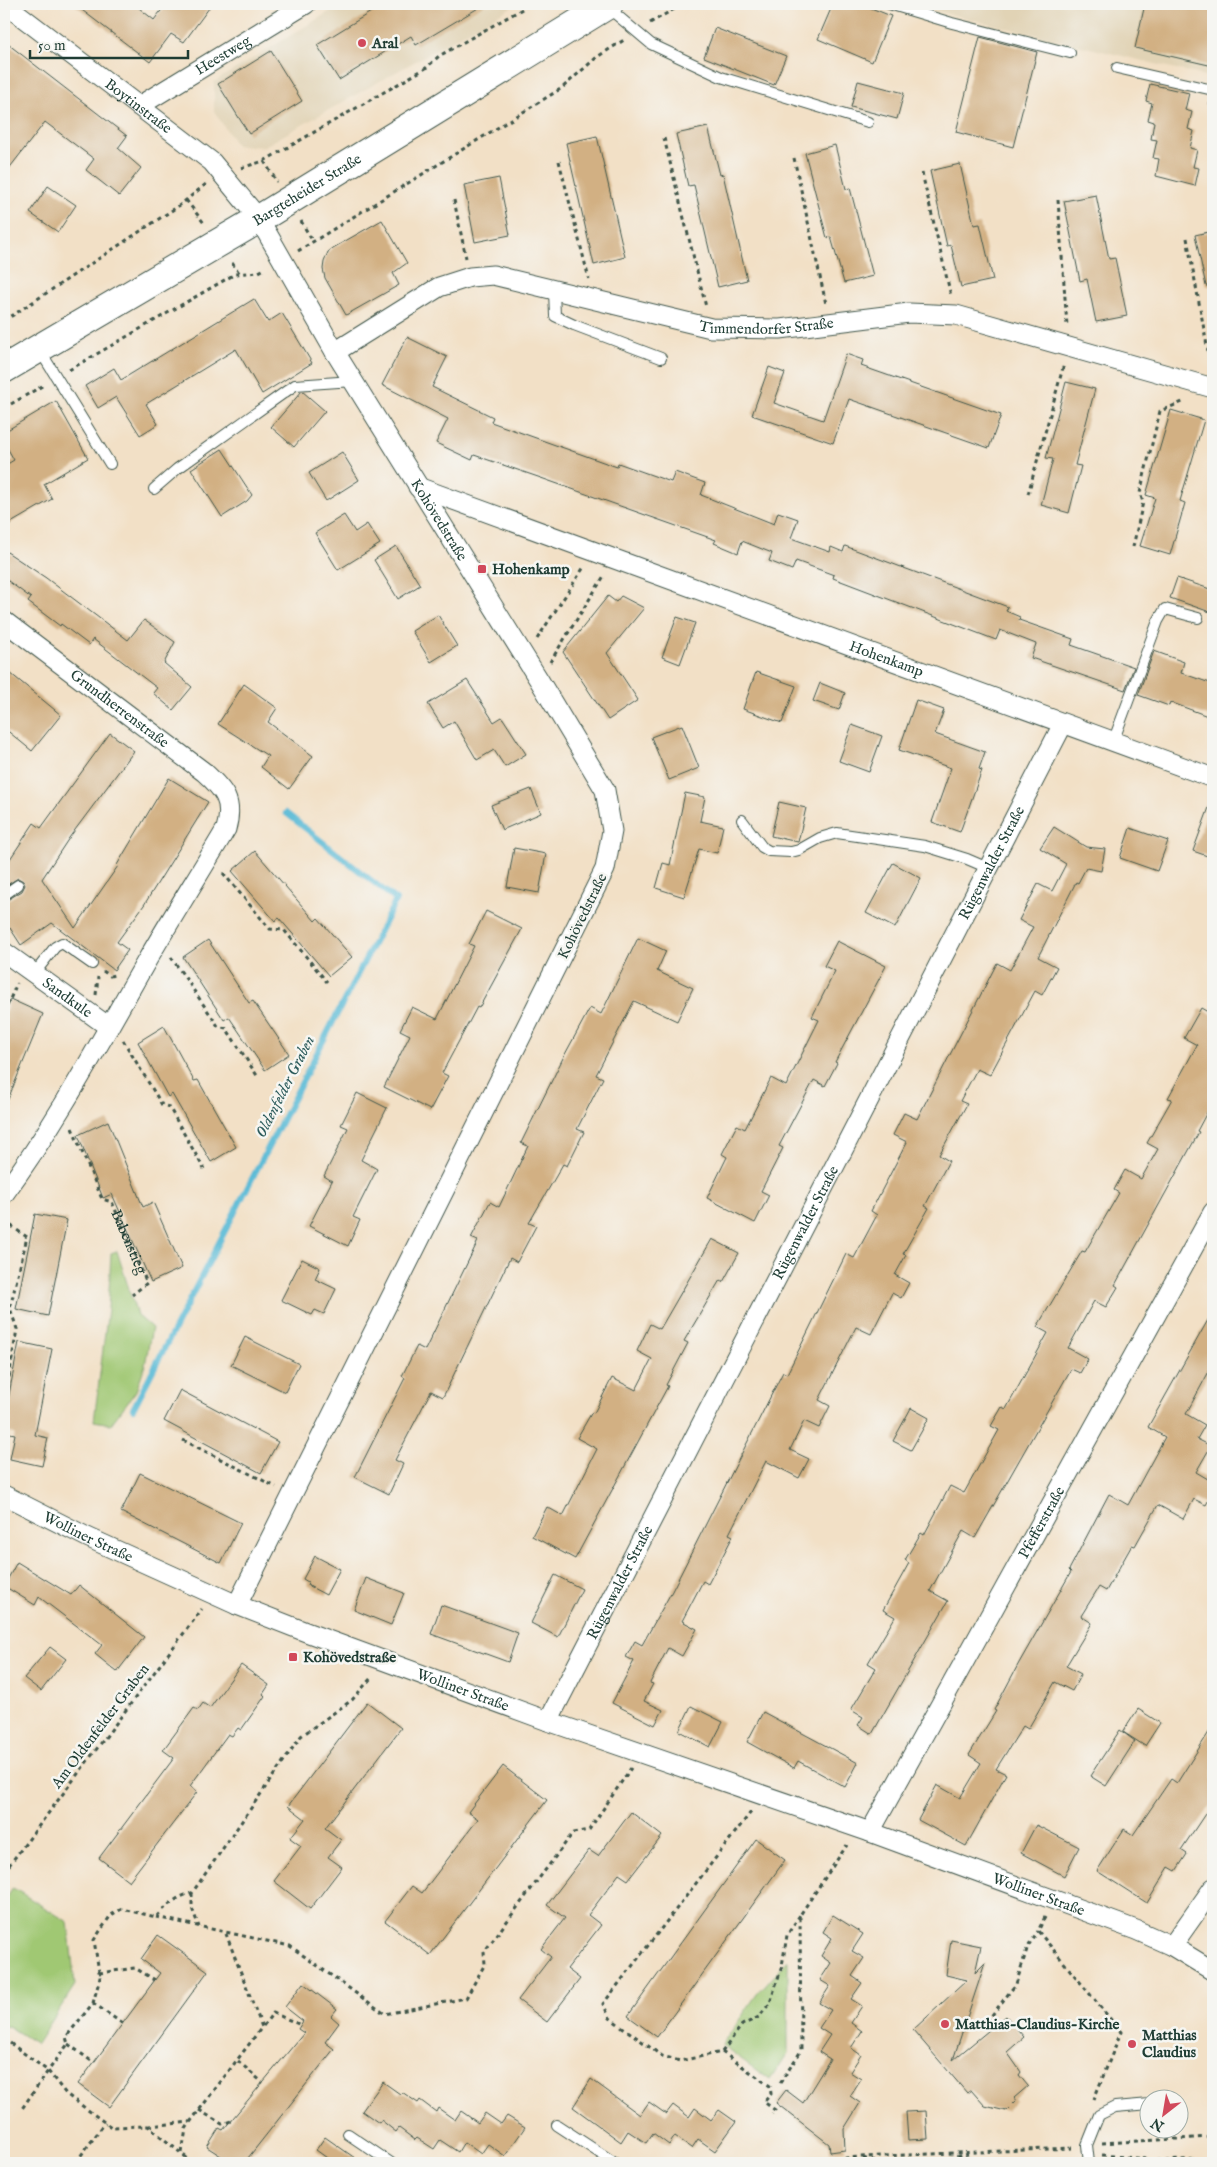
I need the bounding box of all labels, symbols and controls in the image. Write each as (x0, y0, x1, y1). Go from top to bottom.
scale bar (30, 28, 188, 60)
street label: Heestweg (192, 31, 255, 80)
place label: Aral (371, 34, 399, 53)
text: 50 m (38, 36, 66, 55)
marker: Aral (356, 37, 368, 49)
street label: Boytinstraße (101, 75, 176, 138)
street label: Bargteheider Straße (249, 149, 365, 231)
street label: Timmendorfer Straße (697, 313, 835, 339)
street label: Kohövedstraße (406, 475, 472, 565)
place label: Hohenkamp (492, 560, 570, 579)
marker: Hohenkamp (476, 563, 488, 575)
street label: Hohenkamp (847, 637, 926, 681)
street label: Grundherrenstraße (66, 665, 173, 752)
street label: Rügenwalder Straße (955, 803, 1029, 923)
street label: Kohövedstraße (553, 870, 611, 962)
street label: Sandkule (38, 973, 96, 1022)
water label: Oldenfelder Graben (252, 1033, 320, 1141)
street label: Rügenwalder Straße (769, 1163, 843, 1283)
street label: Babenstieg (106, 1207, 151, 1278)
street label: Pfefferstraße (1014, 1483, 1069, 1562)
street label: Wolliner Straße (40, 1508, 136, 1567)
street label: Rügenwalder Straße (583, 1522, 657, 1643)
place label: Kohövedstraße (303, 1648, 396, 1667)
marker: Kohövedstraße (287, 1651, 299, 1663)
street label: Am Oldenfelder Graben (47, 1660, 153, 1793)
street label: Wolliner Straße (414, 1665, 512, 1716)
street label: Wolliner Straße (990, 1869, 1087, 1920)
place label: Matthias-Claudius-Kirche (955, 2015, 1119, 2034)
marker: Matthias-Claudius-Kirche (939, 2018, 951, 2030)
place label: Matthias Claudius (1142, 2026, 1197, 2062)
marker: Matthias Claudius (1126, 2038, 1138, 2050)
north arrow (1140, 2090, 1190, 2140)
text: N (1148, 2113, 1169, 2136)

